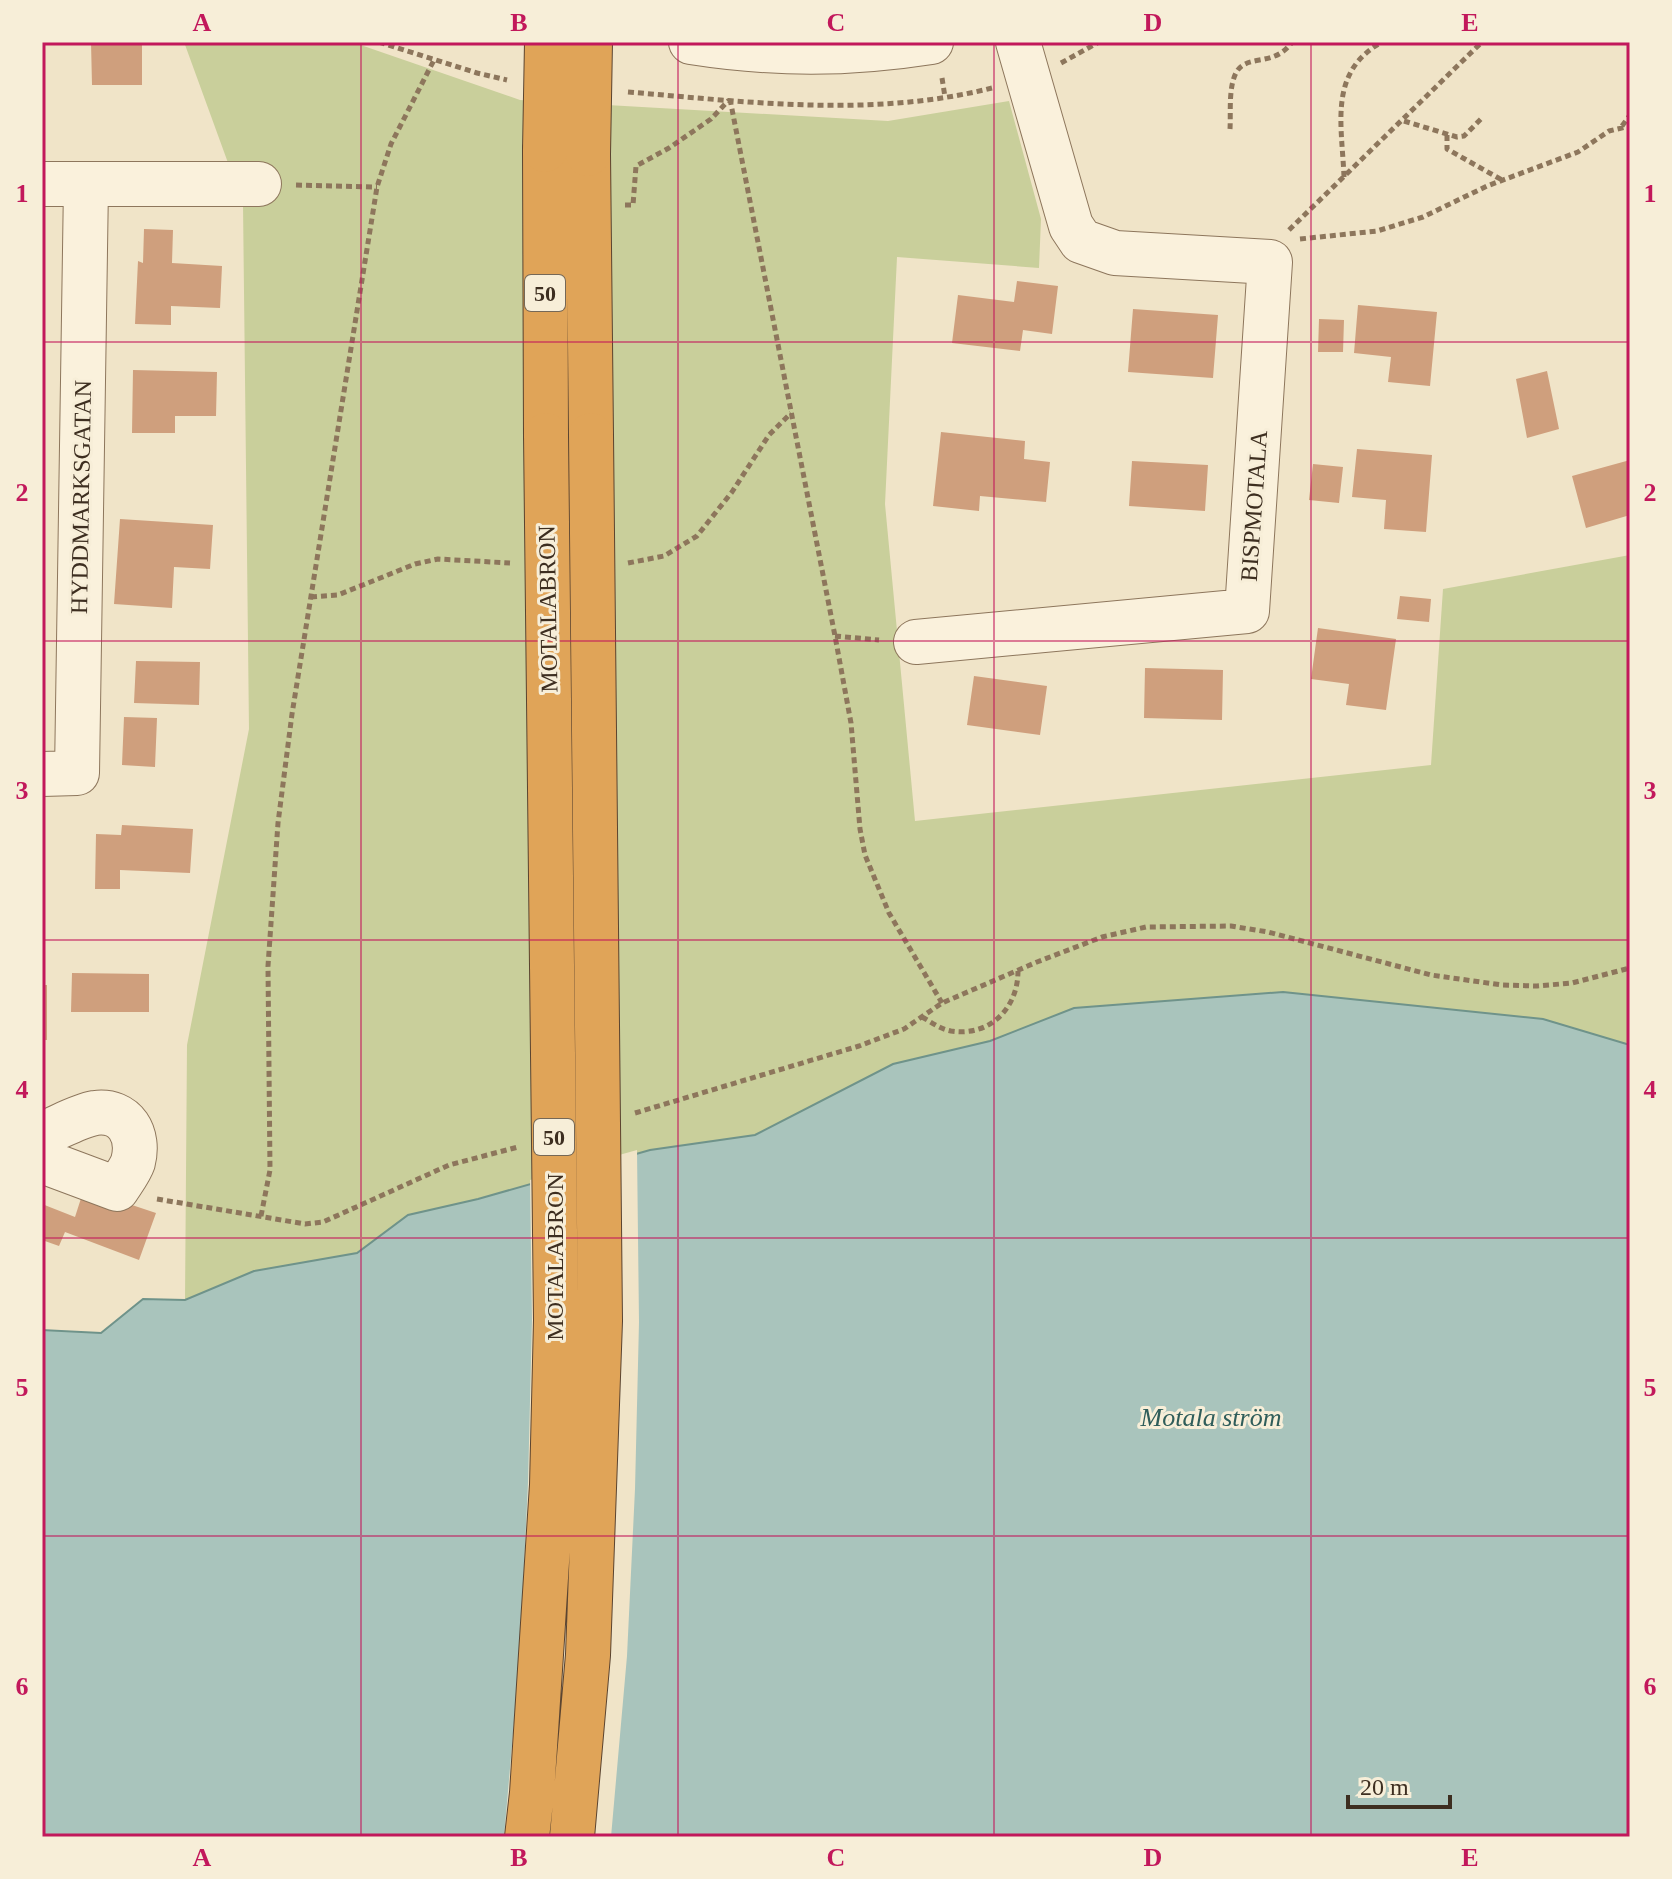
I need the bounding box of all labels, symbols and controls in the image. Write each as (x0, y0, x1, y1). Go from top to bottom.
text: A (193, 8, 212, 37)
text: B (510, 8, 528, 37)
text: C (827, 8, 845, 37)
text: D (1144, 8, 1162, 37)
text: E (1461, 8, 1479, 37)
text: 1 (16, 179, 29, 208)
text: 1 (1644, 179, 1657, 208)
road number: 50 (525, 275, 565, 311)
street label: HYDDMARKSGATAN (66, 380, 96, 614)
street label: BISPMOTALA (1236, 429, 1272, 582)
text: 2 (16, 478, 29, 507)
text: 2 (1644, 478, 1657, 507)
street label: MOTALABRON (534, 525, 562, 693)
text: 3 (16, 776, 29, 805)
text: 3 (1644, 776, 1657, 805)
text: 4 (16, 1075, 29, 1104)
text: 4 (1644, 1075, 1657, 1104)
road number: 50 (534, 1119, 574, 1155)
street label: MOTALABRON (542, 1173, 568, 1341)
text: 5 (16, 1373, 29, 1402)
text: 5 (1644, 1373, 1657, 1402)
water label: Motala ström (1140, 1403, 1281, 1432)
text: 6 (16, 1672, 29, 1701)
text: 6 (1644, 1672, 1657, 1701)
scale bar (1348, 1759, 1450, 1809)
text: 20 m (1360, 1774, 1409, 1800)
text: A (193, 1843, 212, 1872)
text: B (510, 1843, 528, 1872)
text: C (827, 1843, 845, 1872)
text: D (1144, 1843, 1162, 1872)
text: E (1461, 1843, 1479, 1872)

